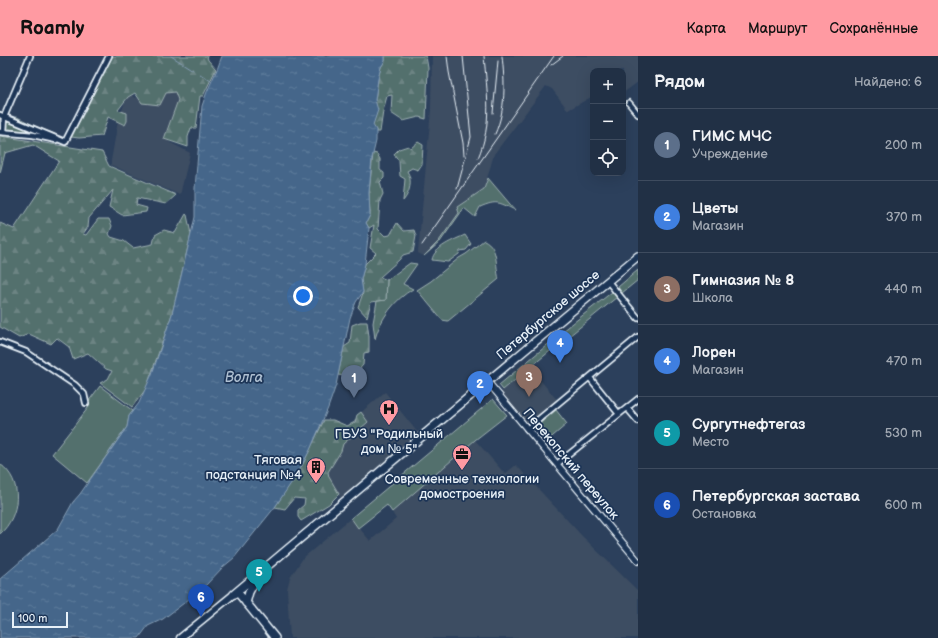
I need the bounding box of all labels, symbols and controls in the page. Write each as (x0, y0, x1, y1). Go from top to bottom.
text: Roamly (20, 17, 84, 40)
text: Карта (687, 20, 726, 37)
text: Маршрут (748, 20, 808, 37)
text: Сохранённые (830, 20, 918, 37)
map controls (590, 68, 626, 176)
button: + (590, 68, 626, 104)
text: Рядом (654, 72, 705, 92)
text: Найдено: 6 (854, 74, 922, 90)
button: − (590, 104, 626, 140)
text: ГИМС МЧС (692, 127, 772, 146)
text: 1 (664, 137, 670, 153)
text: 200 m (885, 137, 922, 153)
button: locate (590, 140, 626, 176)
text: Учреждение (692, 146, 768, 162)
text: Цветы (692, 199, 739, 218)
text: 2 (663, 209, 671, 225)
text: 370 m (886, 209, 922, 225)
text: Магазин (692, 218, 744, 234)
street label: Петербургское шоссе (493, 267, 603, 363)
text: Гимназия № 8 (692, 271, 794, 290)
text: 3 (663, 281, 671, 297)
text: 440 m (884, 281, 922, 297)
your location (293, 286, 313, 306)
text: Школа (692, 290, 733, 306)
pin: 4 (547, 330, 573, 363)
text: Лорен (692, 343, 736, 362)
text: 4 (663, 353, 671, 369)
text: 470 m (886, 353, 922, 369)
text: Магазин (692, 362, 744, 378)
pin: 3 (516, 364, 542, 397)
pin: 1 (341, 365, 367, 398)
water label: Волга (225, 369, 263, 386)
pin: 2 (467, 371, 493, 404)
hospital icon: ГБУЗ "Родильный дом № 5" (378, 398, 400, 426)
street label: Перекопский переулок (520, 405, 622, 523)
text: Сургутнефтегаз (692, 415, 805, 434)
text: 5 (663, 425, 671, 441)
text: 530 m (885, 425, 922, 441)
place label: ГБУЗ "Родильный дом № 5" (335, 426, 443, 457)
text: Место (692, 434, 729, 450)
office icon: Современные технологии домостроения (451, 443, 473, 471)
place label: Тяговая подстанция №4 (205, 452, 302, 483)
building icon: Тяговая подстанция №4 (305, 456, 327, 484)
place label: Современные технологии домостроения (385, 471, 539, 502)
text: Петербургская застава (692, 487, 860, 506)
text: 6 (663, 497, 671, 513)
text: 600 m (885, 497, 922, 513)
text: Остановка (692, 506, 757, 522)
pin: 5 (246, 559, 272, 592)
pin: 6 (188, 584, 214, 617)
scale bar (12, 610, 68, 629)
text: 100 m (18, 612, 47, 625)

